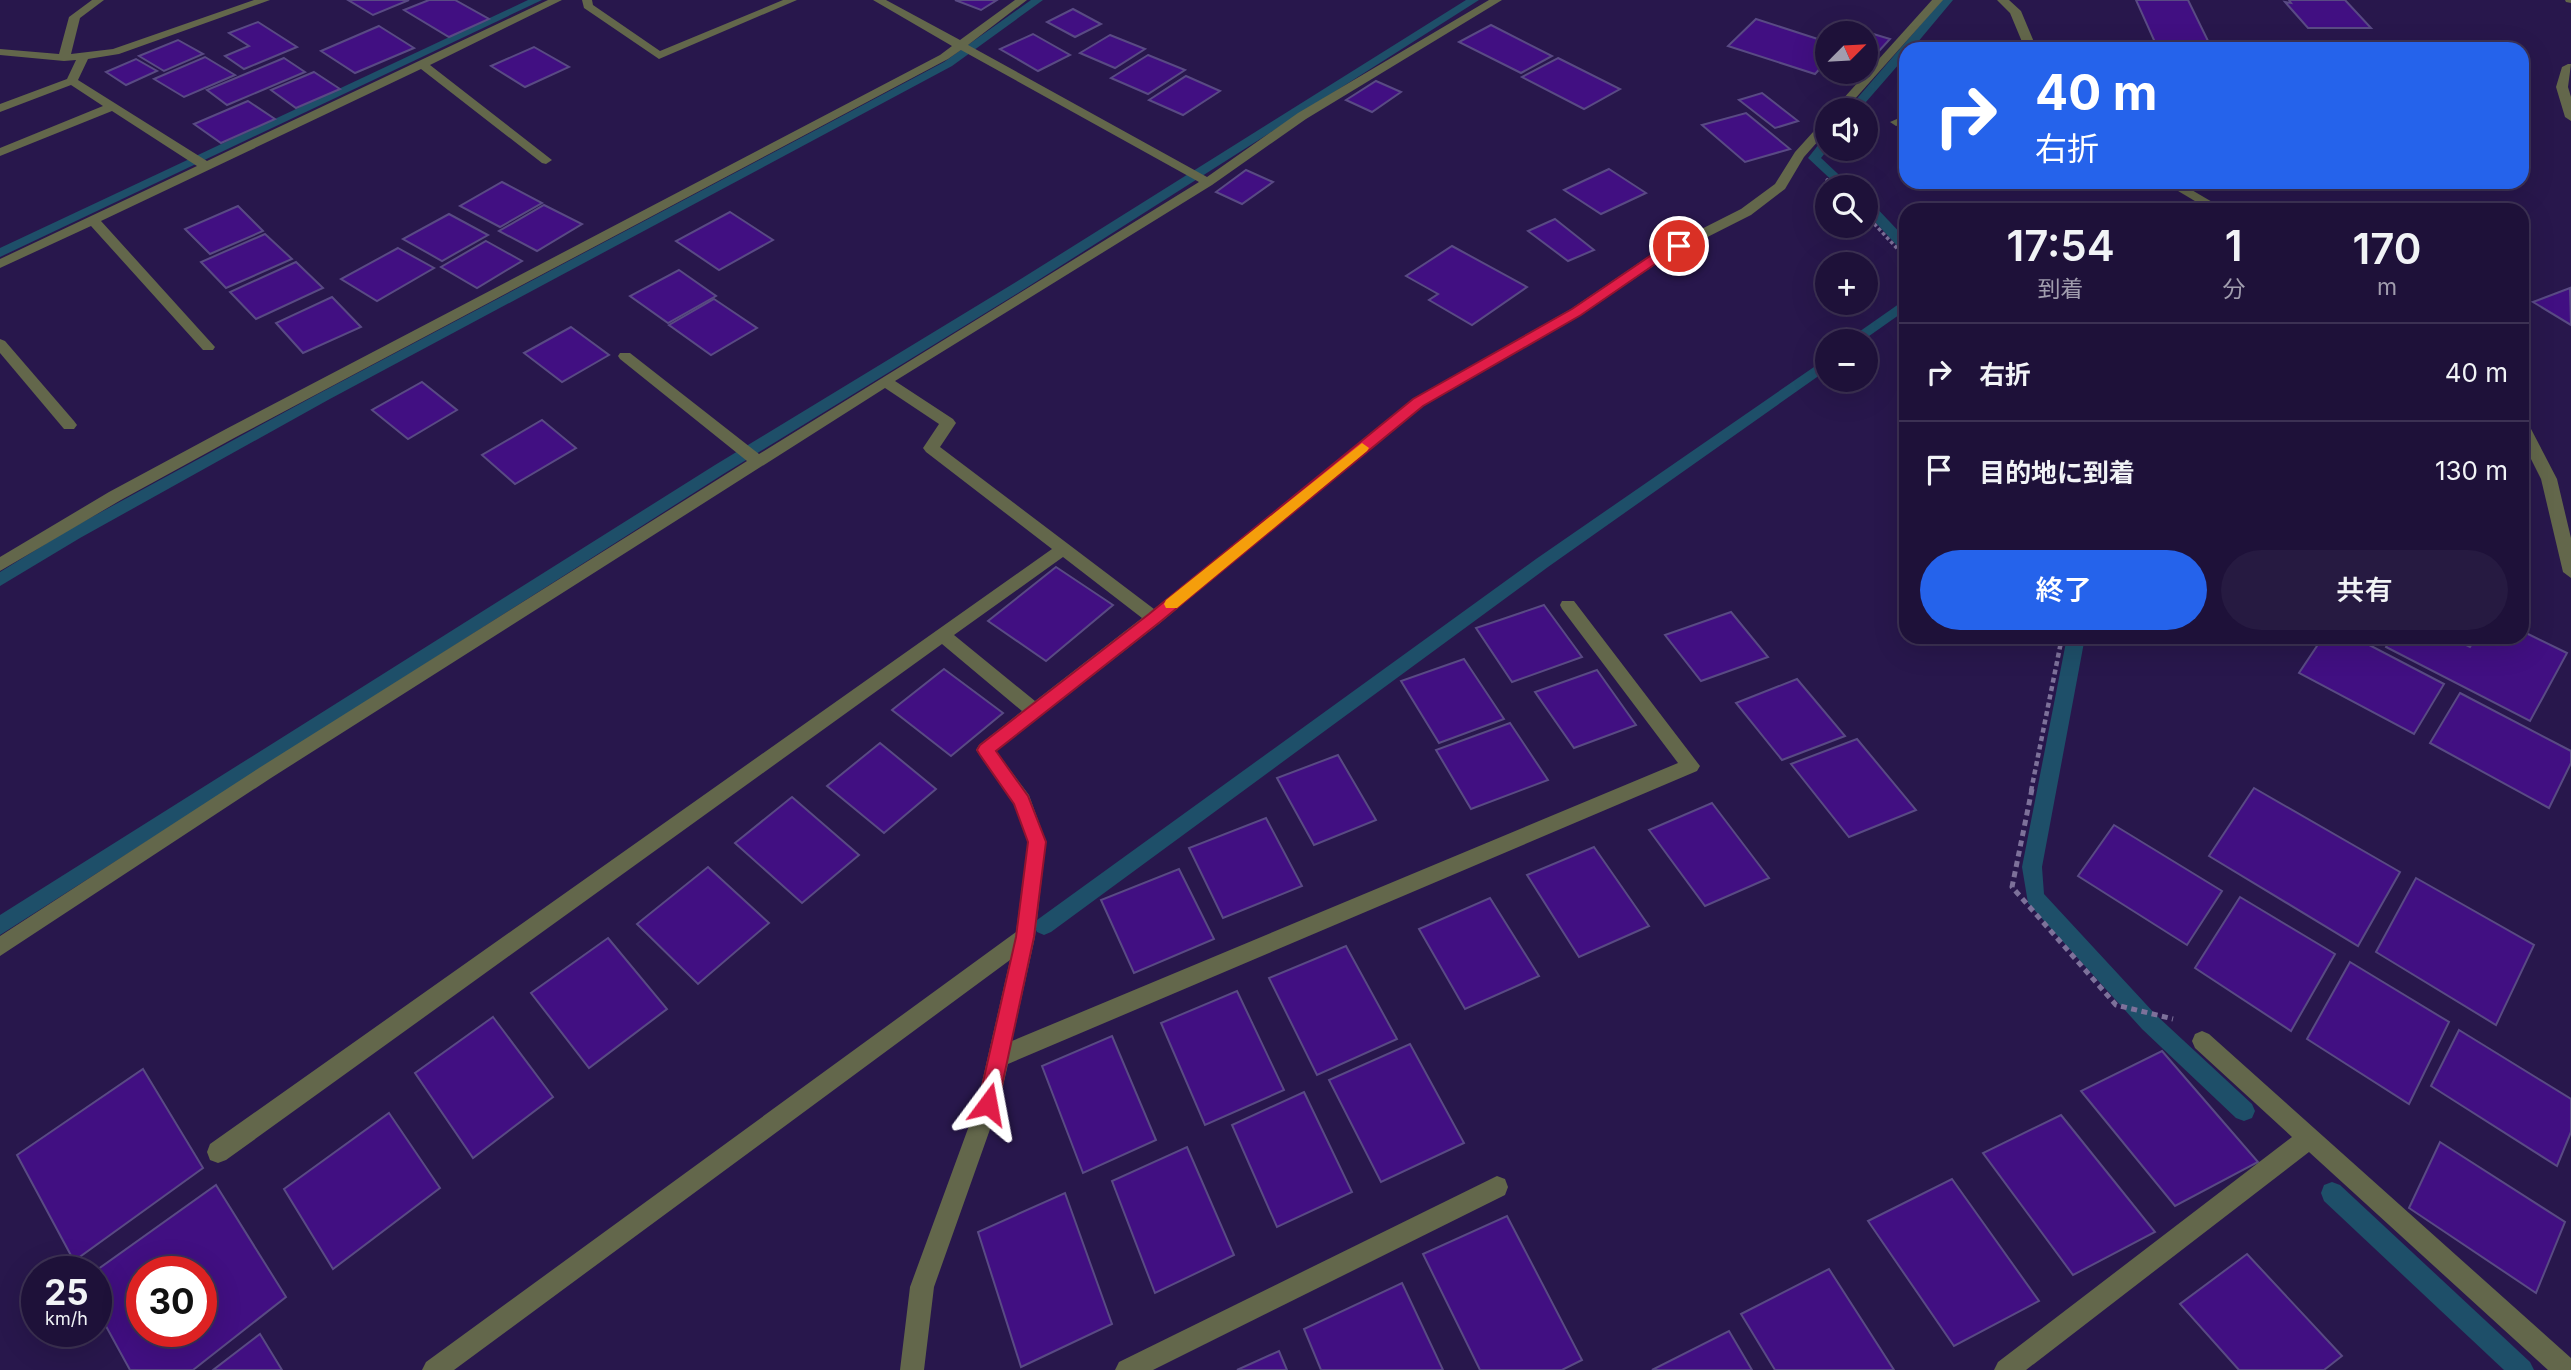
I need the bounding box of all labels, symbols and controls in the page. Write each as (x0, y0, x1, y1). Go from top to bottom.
north arrow (1815, 21, 1878, 84)
map controls (1815, 21, 1878, 392)
text: 40 m (2035, 63, 2158, 122)
icon: right (1920, 70, 2011, 161)
button: sound (1815, 98, 1878, 161)
text: 右折 (2035, 129, 2099, 168)
button: search (1815, 175, 1878, 238)
pin (1649, 216, 1709, 276)
text: 17:54 (2006, 220, 2115, 271)
text: 1 (2225, 220, 2243, 271)
text: 170 (2353, 223, 2422, 274)
icon: arrive (1660, 227, 1698, 265)
button: + (1815, 252, 1878, 315)
text: m (2377, 273, 2397, 301)
text: 到着 (2038, 275, 2084, 303)
text: 分 (2222, 275, 2245, 303)
button: − (1815, 329, 1878, 392)
icon: right (1920, 353, 1958, 391)
text: 40 m (2445, 357, 2508, 388)
text: 右折 (1979, 359, 2031, 390)
icon: arrive (1920, 451, 1958, 489)
text: 130 m (2435, 455, 2508, 486)
text: 目的地に到着 (1979, 457, 2135, 488)
button: 終了 (1920, 550, 2207, 630)
button: 共有 (2221, 550, 2508, 630)
position arrow (951, 1067, 1025, 1141)
speed limit sign: 30 (126, 1256, 217, 1347)
text: 25 (44, 1271, 89, 1313)
text: km/h (45, 1308, 88, 1329)

